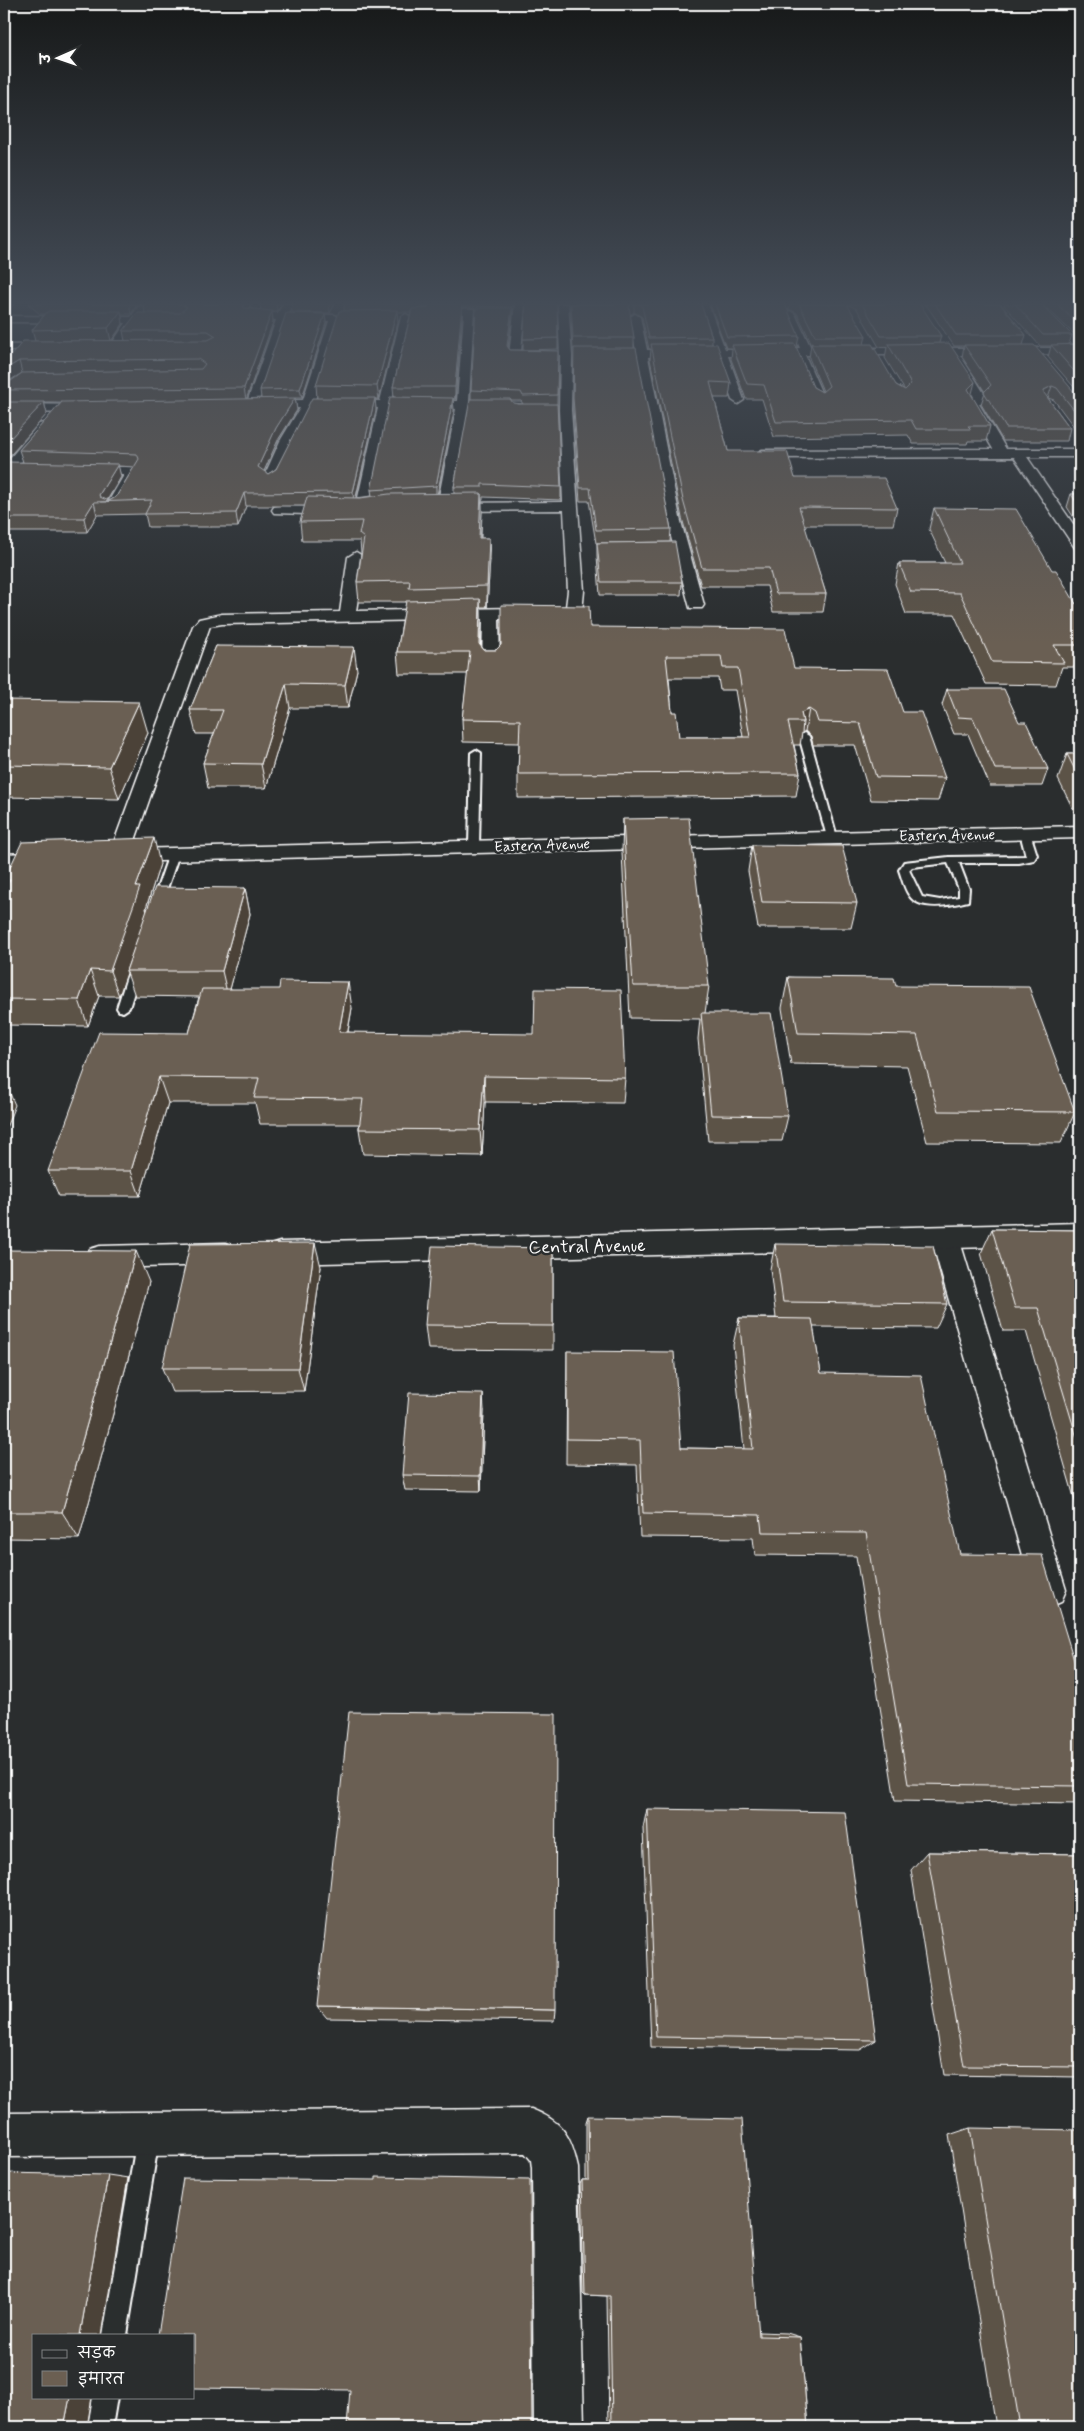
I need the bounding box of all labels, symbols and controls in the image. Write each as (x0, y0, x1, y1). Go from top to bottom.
north arrow (32, 32, 82, 82)
text: उ (37, 52, 55, 65)
street label: Eastern Avenue (899, 825, 995, 847)
street label: Eastern Avenue (494, 834, 591, 858)
street label: Central Avenue (528, 1234, 646, 1260)
legend (32, 2334, 195, 2398)
text: सड़क (77, 2344, 116, 2364)
text: इमारत (78, 2370, 125, 2390)

